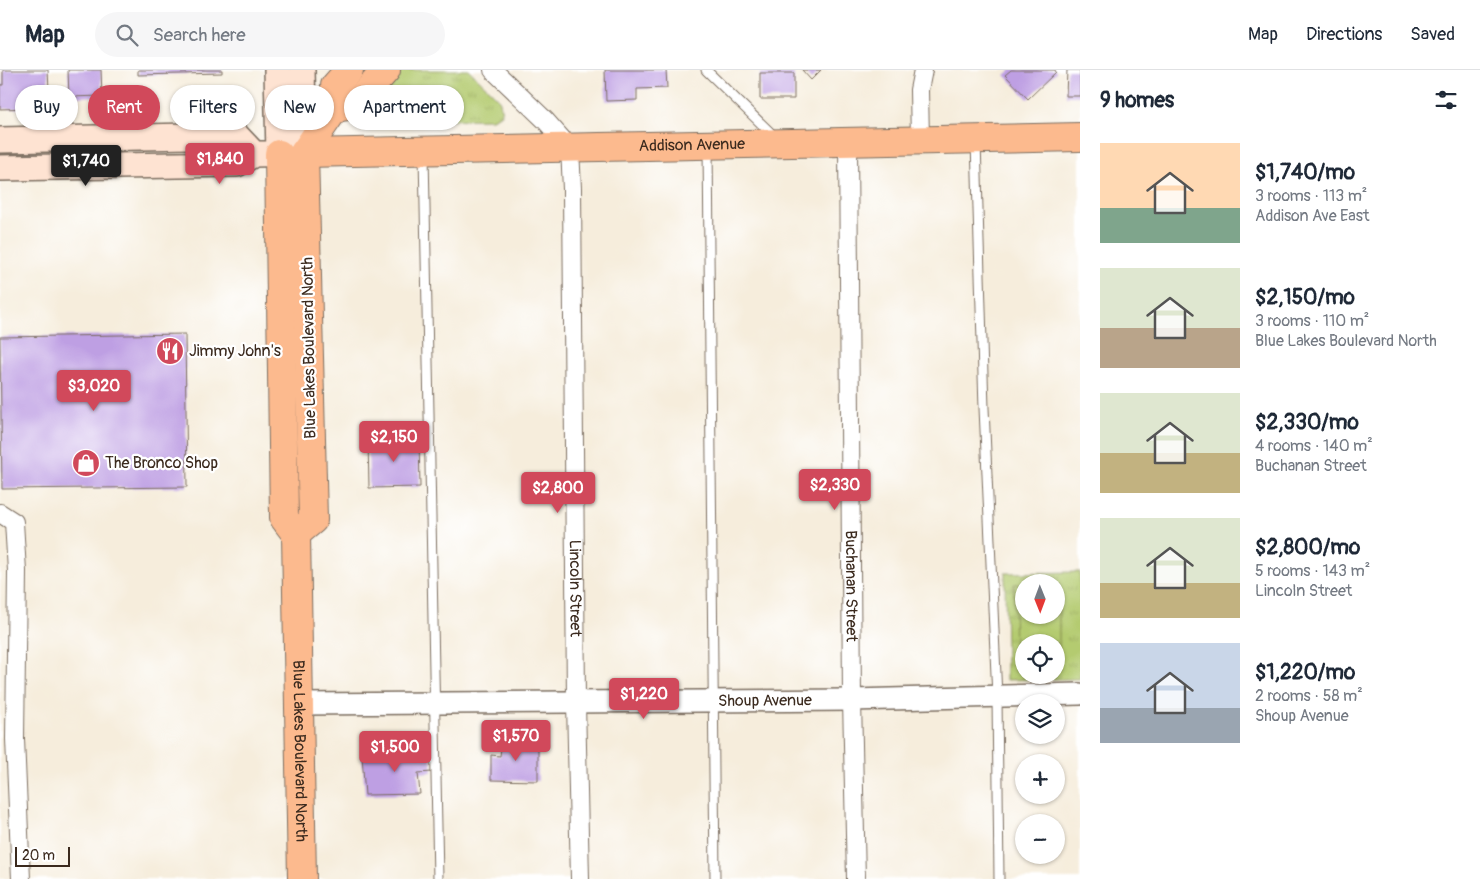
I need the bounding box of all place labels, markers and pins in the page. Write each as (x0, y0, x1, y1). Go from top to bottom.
pin: $1,840 (179, 142, 261, 185)
pin: $1,740 (45, 144, 127, 187)
restaurant icon: Jimmy John's (155, 336, 185, 366)
place label: Jimmy John's (189, 341, 281, 361)
pin: $3,020 (53, 370, 135, 412)
pin: $2,150 (353, 420, 435, 463)
shop icon: The Bronco Shop (71, 448, 101, 478)
place label: The Bronco Shop (105, 453, 218, 473)
pin: $2,330 (794, 468, 876, 511)
pin: $2,800 (517, 472, 599, 514)
pin: $1,220 (603, 678, 685, 720)
pin: $1,570 (475, 720, 557, 762)
pin: $1,500 (354, 730, 436, 773)

